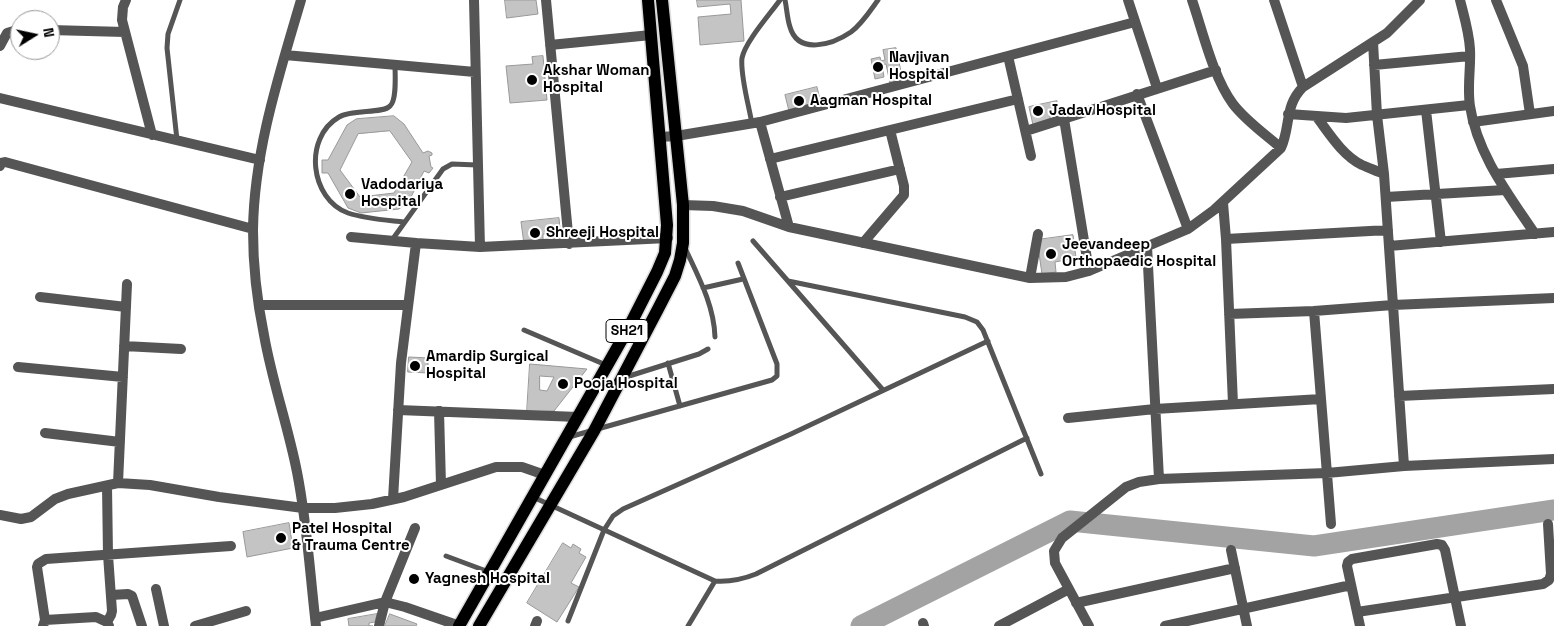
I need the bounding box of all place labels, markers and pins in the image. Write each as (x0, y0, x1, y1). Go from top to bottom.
place label: Navjivan Hospital (889, 49, 949, 84)
marker: Navjivan Hospital (871, 60, 885, 74)
place label: Akshar Woman Hospital (543, 62, 650, 97)
marker: Akshar Woman Hospital (525, 73, 539, 87)
place label: Aagman Hospital (810, 92, 932, 110)
marker: Aagman Hospital (792, 94, 806, 108)
place label: Jadav Hospital (1049, 102, 1156, 120)
marker: Jadav Hospital (1031, 104, 1045, 118)
place label: Vadodariya Hospital (361, 176, 443, 211)
marker: Vadodariya Hospital (343, 187, 357, 201)
place label: Shreeji Hospital (546, 224, 659, 242)
marker: Shreeji Hospital (528, 226, 542, 240)
place label: Jeevandeep Orthopaedic Hospital (1062, 236, 1216, 271)
marker: Jeevandeep Orthopaedic Hospital (1044, 247, 1058, 261)
place label: Amardip Surgical Hospital (426, 348, 549, 383)
marker: Amardip Surgical Hospital (408, 359, 422, 373)
place label: Pooja Hospital (574, 375, 678, 393)
marker: Pooja Hospital (556, 377, 570, 391)
place label: Patel Hospital & Trauma Centre (292, 520, 410, 555)
marker: Patel Hospital & Trauma Centre (274, 531, 288, 545)
place label: Yagnesh Hospital (425, 570, 550, 588)
marker: Yagnesh Hospital (407, 572, 421, 586)

